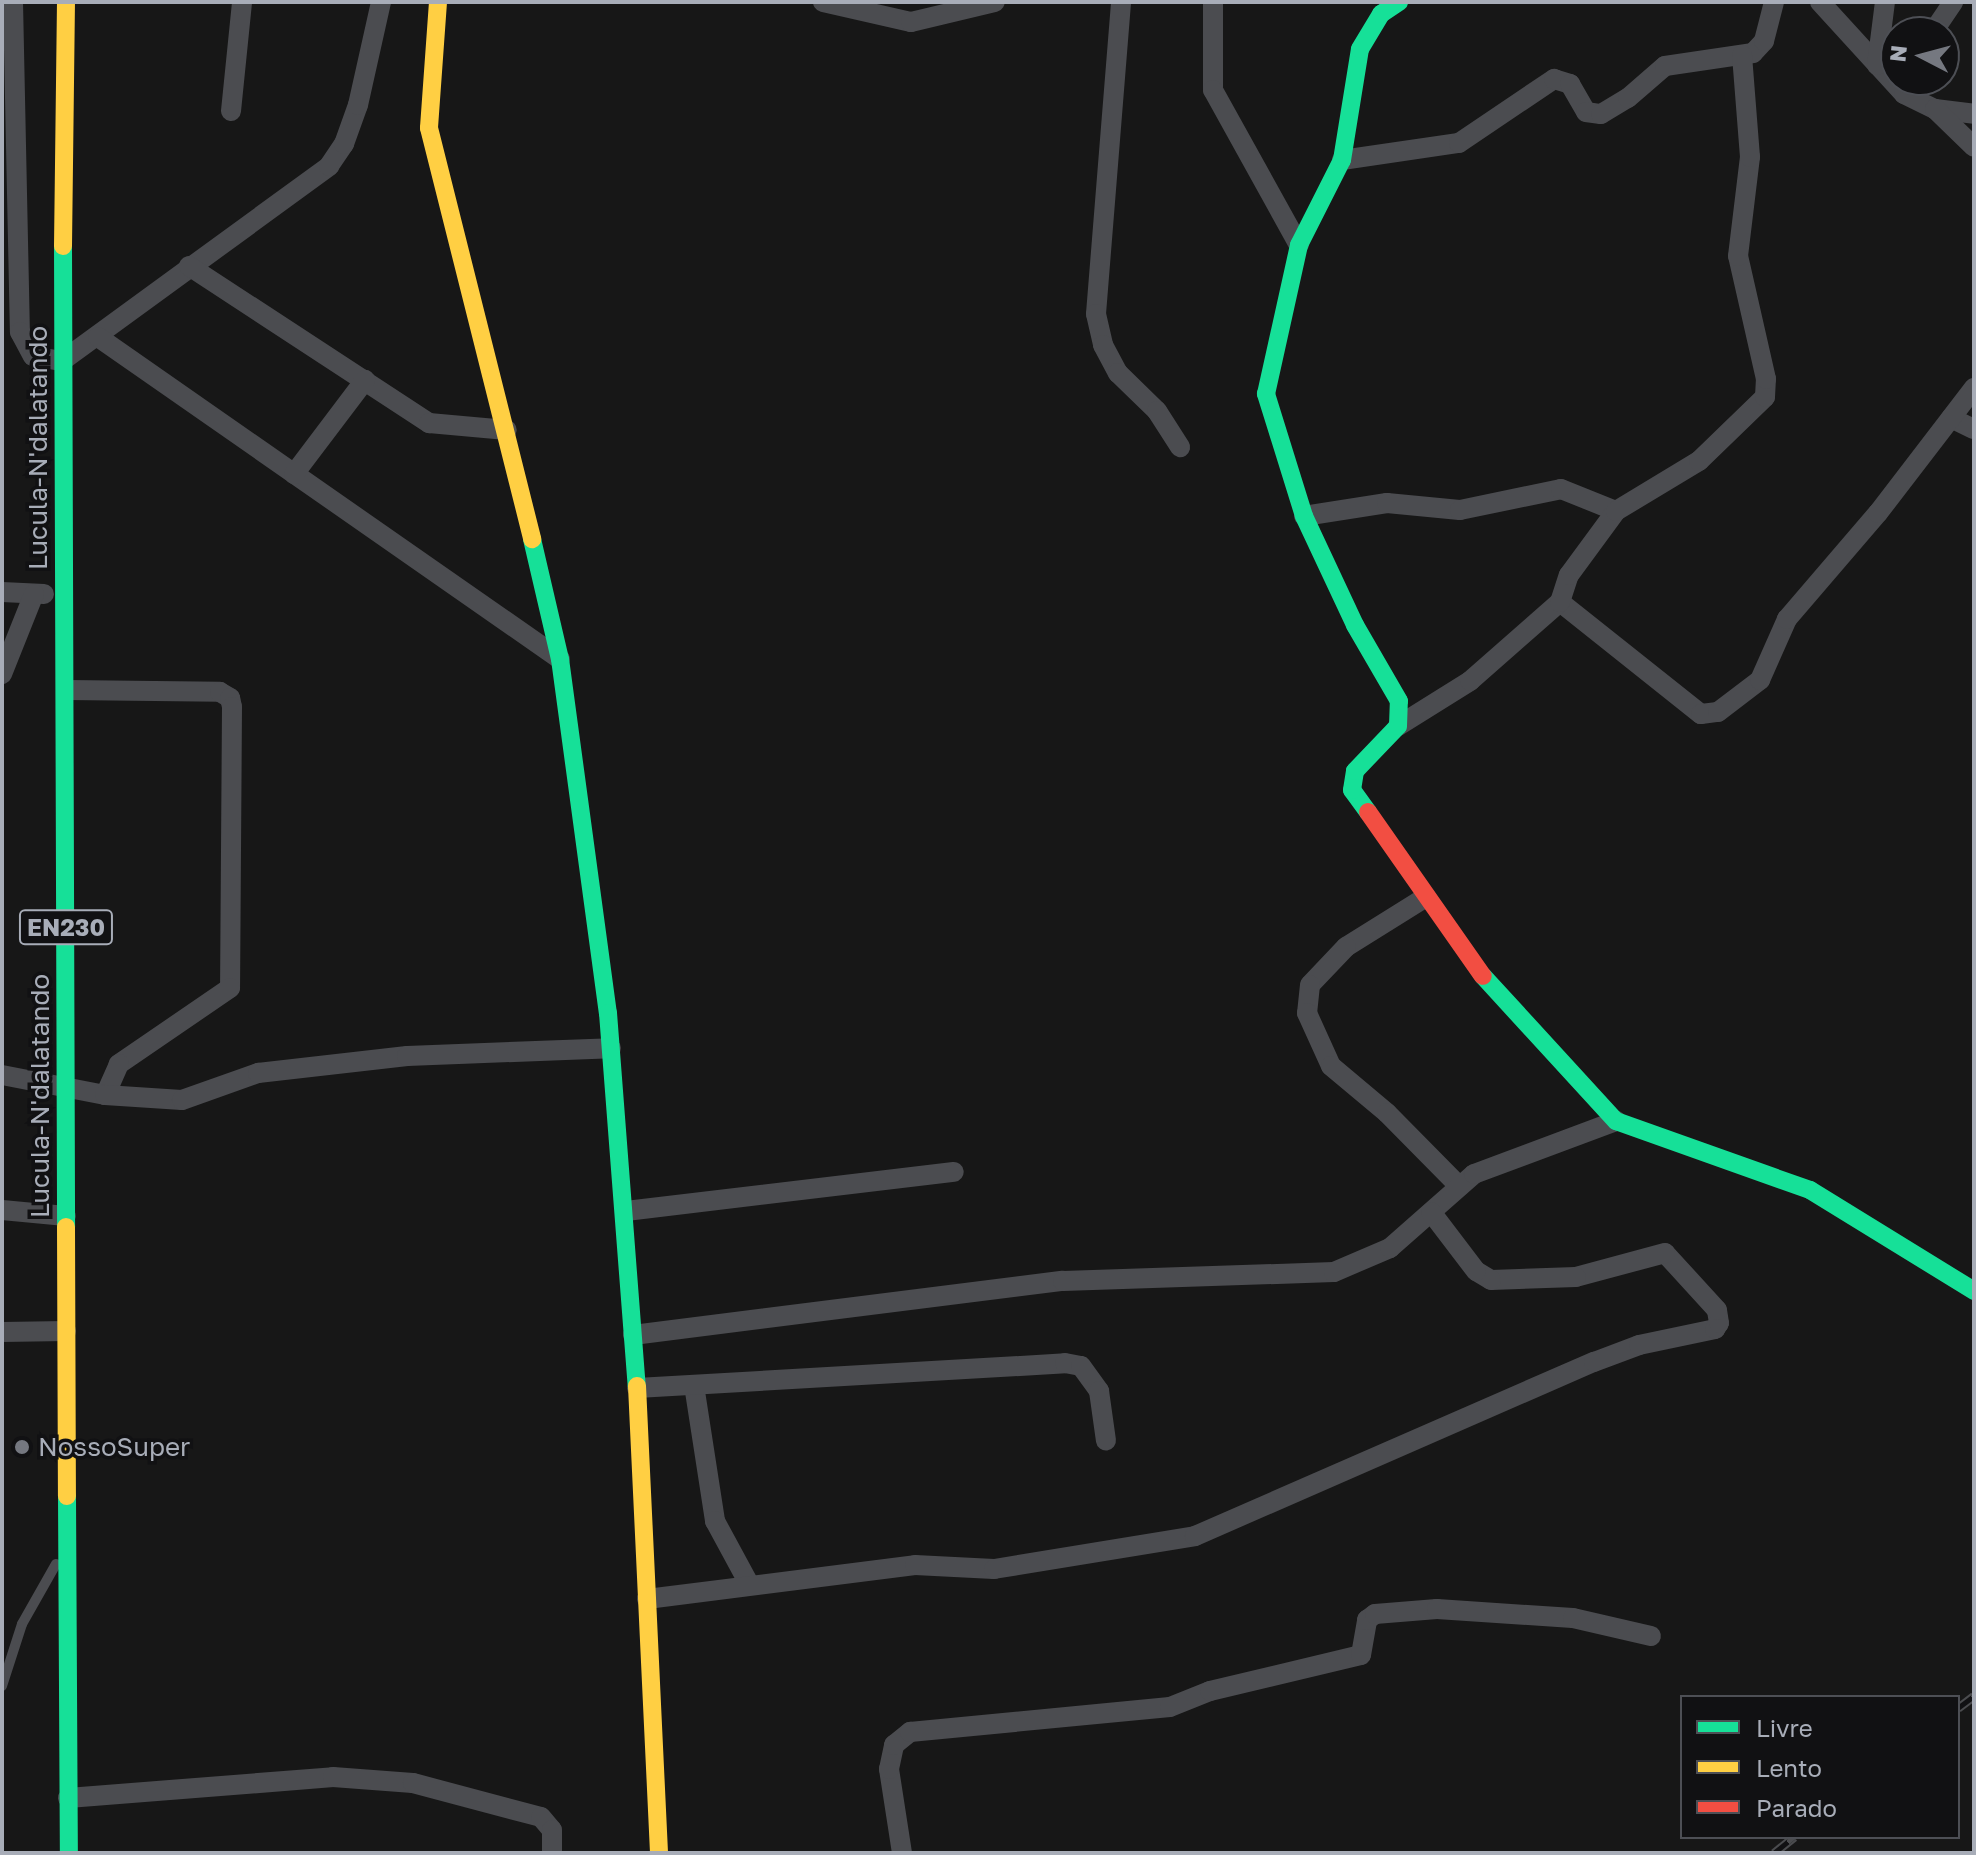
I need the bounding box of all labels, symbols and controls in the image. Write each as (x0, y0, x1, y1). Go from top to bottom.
north arrow (1880, 16, 1960, 96)
text: N (1883, 44, 1912, 63)
street label: Lucula-N'dalatando (22, 326, 54, 570)
road number: EN230 (18, 907, 114, 947)
street label: Lucula-N'dalatando (24, 974, 56, 1218)
place label: NossoSuper (38, 1431, 190, 1463)
marker: NossoSuper (13, 1438, 31, 1456)
legend (1680, 1695, 1960, 1839)
text: Livre (1756, 1713, 1813, 1742)
text: Lento (1756, 1753, 1822, 1782)
text: Parado (1756, 1793, 1837, 1822)

